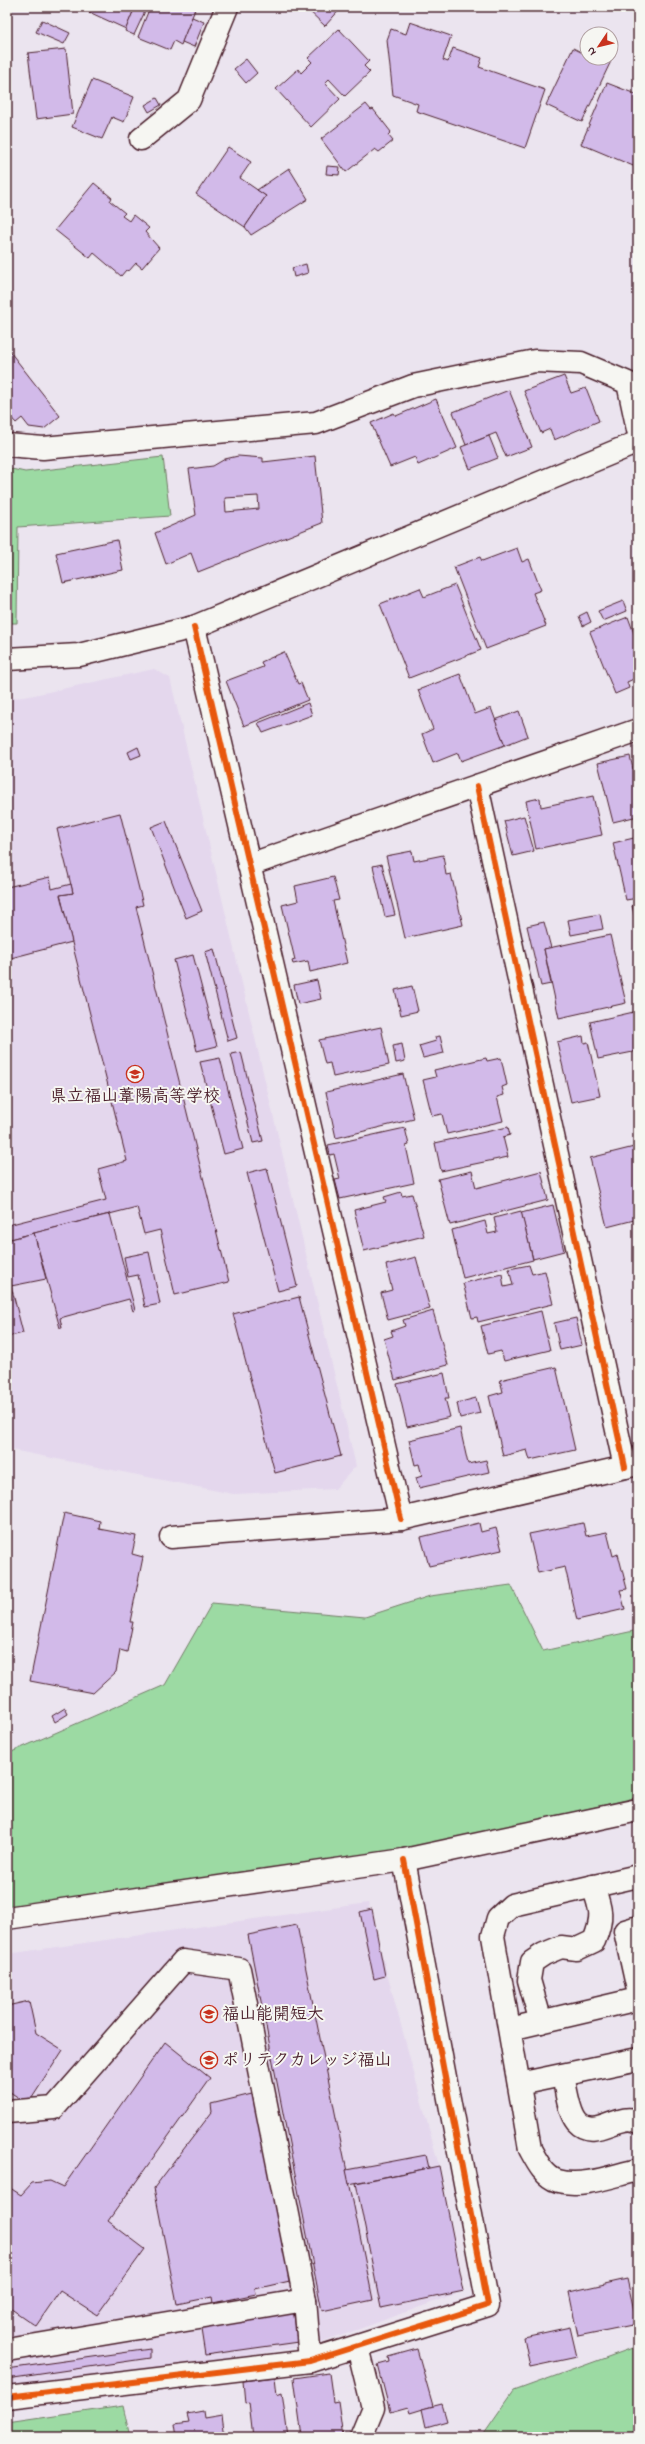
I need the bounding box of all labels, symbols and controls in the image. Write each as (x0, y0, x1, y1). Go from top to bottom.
north arrow (579, 26, 619, 66)
text: N (583, 44, 600, 59)
school or university icon: 県立福山葦陽高等学校 (125, 1064, 145, 1084)
place label: 県立福山葦陽高等学校 (50, 1084, 220, 1109)
place label: 福山能開短大 (222, 2002, 324, 2027)
school or university icon: 福山能開短大 (199, 2004, 219, 2024)
place label: ポリテクカレッジ福山 (222, 2048, 391, 2073)
school or university icon: ポリテクカレッジ福山 (199, 2050, 219, 2070)

